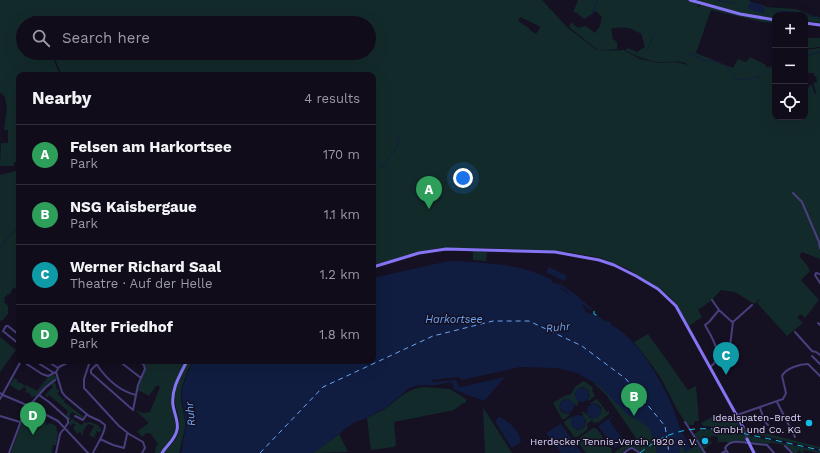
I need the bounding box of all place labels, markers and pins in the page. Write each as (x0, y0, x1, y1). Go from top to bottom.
pin: A (416, 176, 442, 209)
pin: C (713, 342, 739, 375)
pin: B (621, 383, 647, 416)
pin: D (20, 402, 46, 435)
place label: Idealspaten-Bredt GmbH und Co. KG (712, 412, 802, 435)
marker: Idealspaten-Bredt GmbH und Co. KG (804, 418, 814, 428)
place label: Herdecker Tennis-Verein 1920 e. V. (530, 436, 697, 447)
marker: Herdecker Tennis-Verein 1920 e. V. (700, 436, 710, 446)

